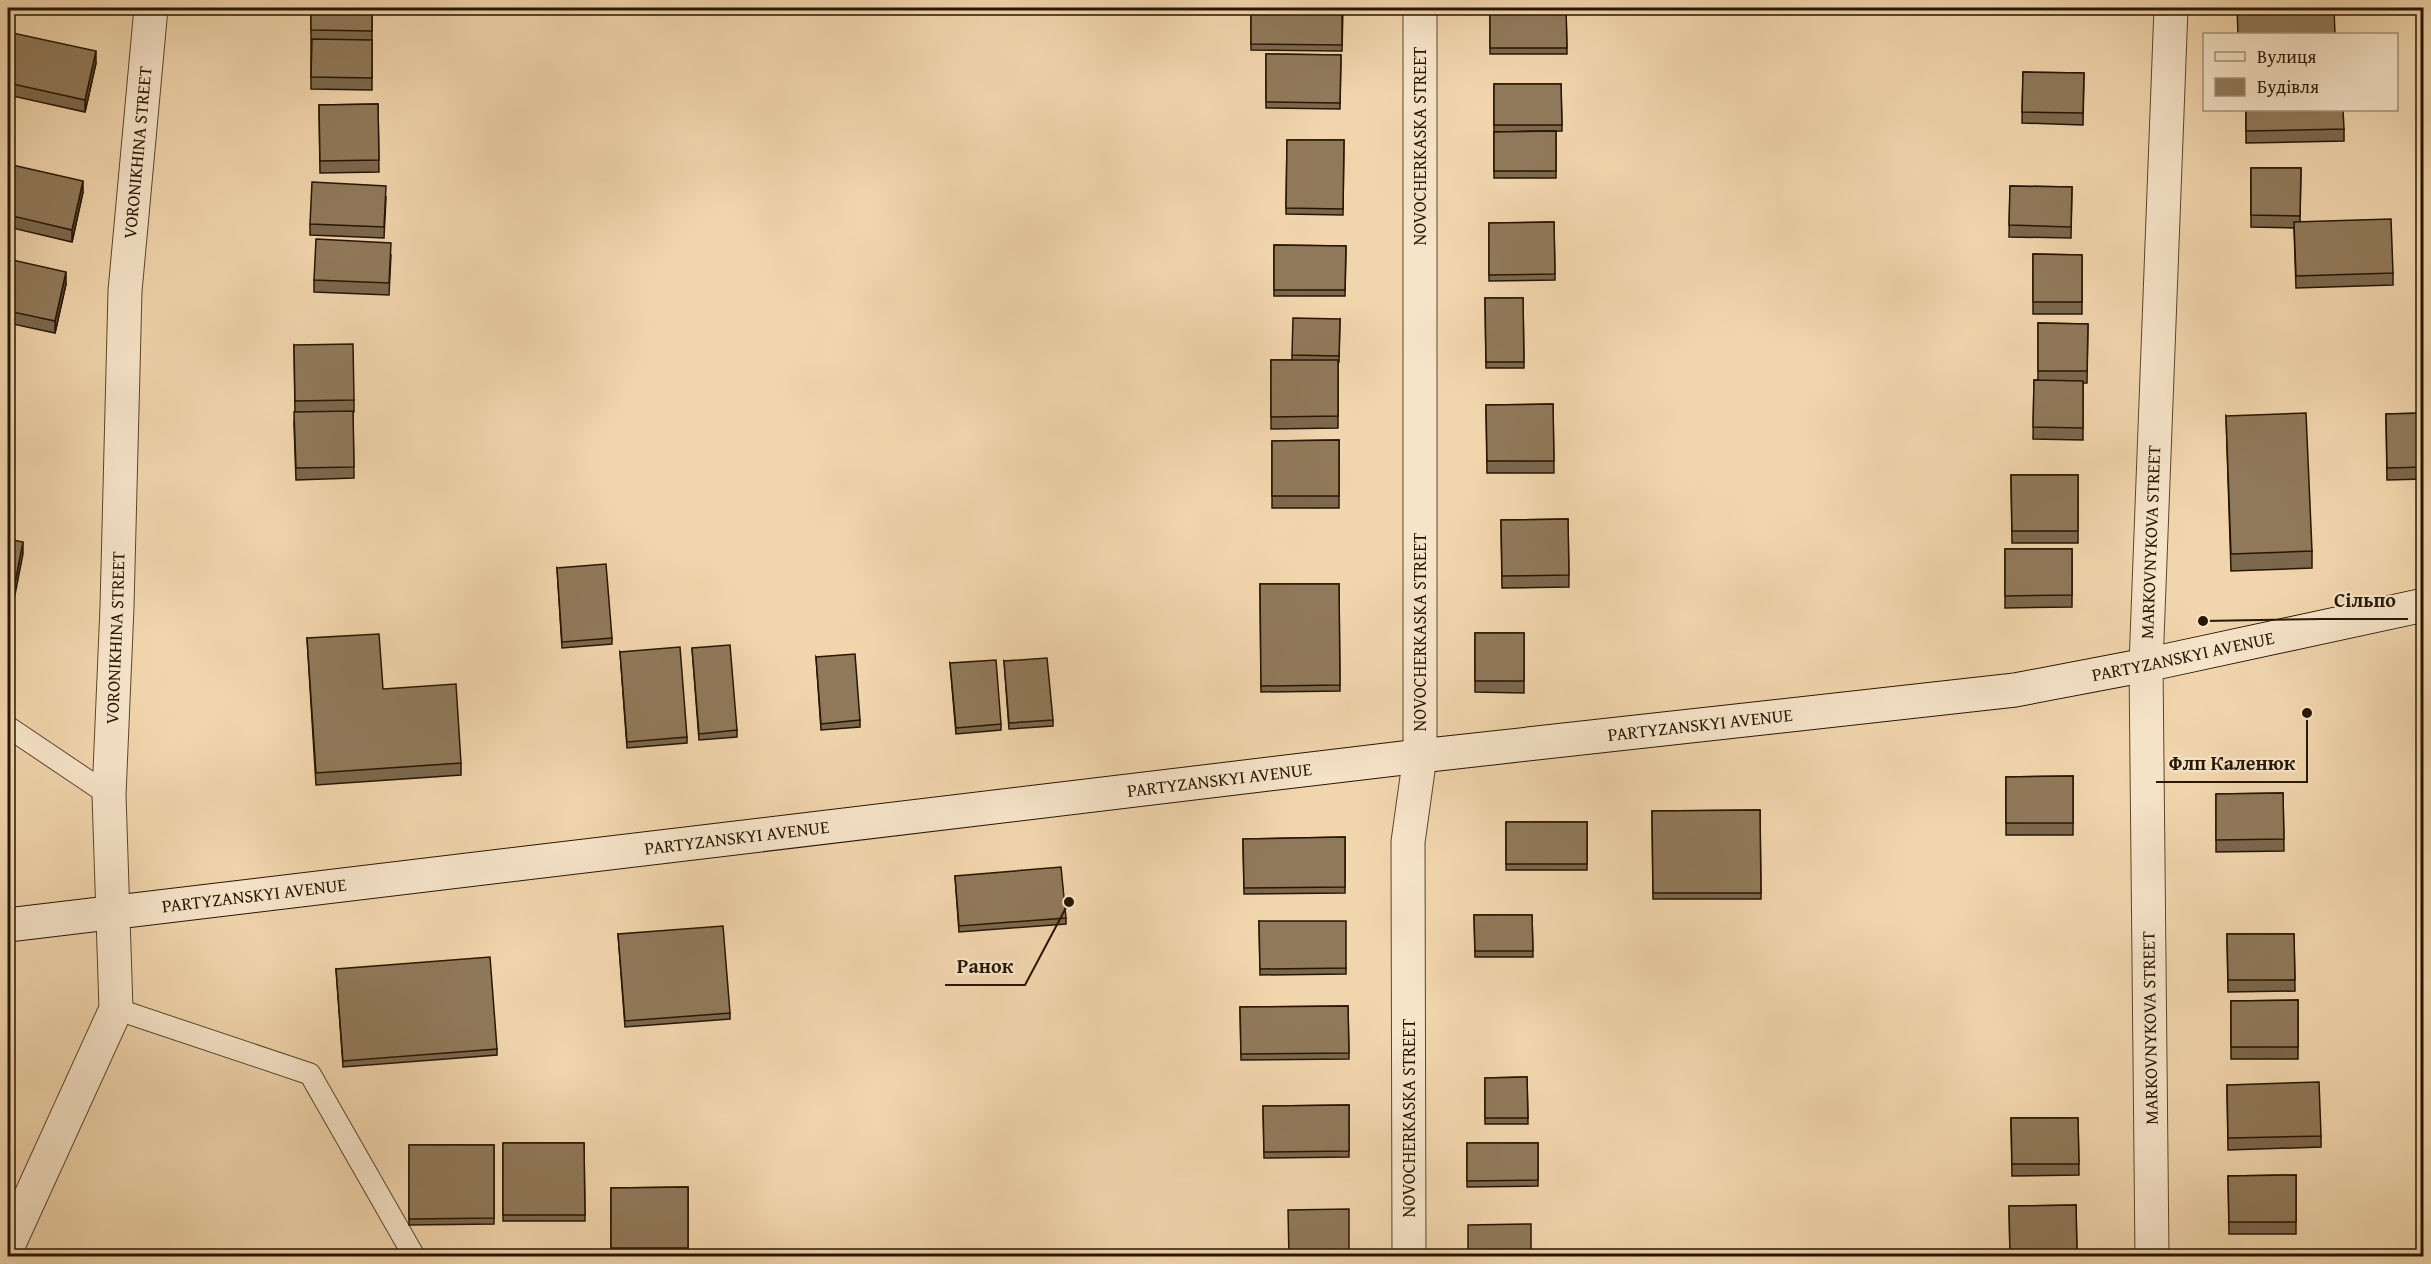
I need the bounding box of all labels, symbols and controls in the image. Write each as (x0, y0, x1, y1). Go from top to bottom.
legend (2203, 33, 2398, 111)
text: Вулиця (2257, 43, 2316, 70)
street label: NOVOCHERKASKA STREET (1406, 47, 1433, 245)
street label: VORONIKHINA STREET (116, 65, 159, 240)
text: Будівля (2257, 73, 2319, 100)
street label: MARKOVNYKOVA STREET (2133, 445, 2167, 640)
street label: NOVOCHERKASKA STREET (1406, 533, 1433, 731)
street label: VORONIKHINA STREET (98, 551, 131, 725)
callout: Сільпо (2322, 581, 2408, 619)
text: Сільпо (2334, 585, 2396, 614)
street label: PARTYZANSKYI AVENUE (2089, 624, 2277, 688)
street label: PARTYZANSKYI AVENUE (1606, 701, 1794, 748)
callout: Флп Каленюк (2156, 744, 2307, 782)
text: Флп Каленюк (2169, 748, 2296, 777)
street label: PARTYZANSKYI AVENUE (1126, 755, 1313, 804)
street label: PARTYZANSKYI AVENUE (643, 813, 831, 862)
street label: PARTYZANSKYI AVENUE (160, 871, 348, 919)
street label: MARKOVNYKOVA STREET (2134, 931, 2165, 1125)
callout: Ранок (945, 947, 1025, 985)
text: Ранок (957, 951, 1014, 980)
street label: NOVOCHERKASKA STREET (1395, 1019, 1422, 1217)

